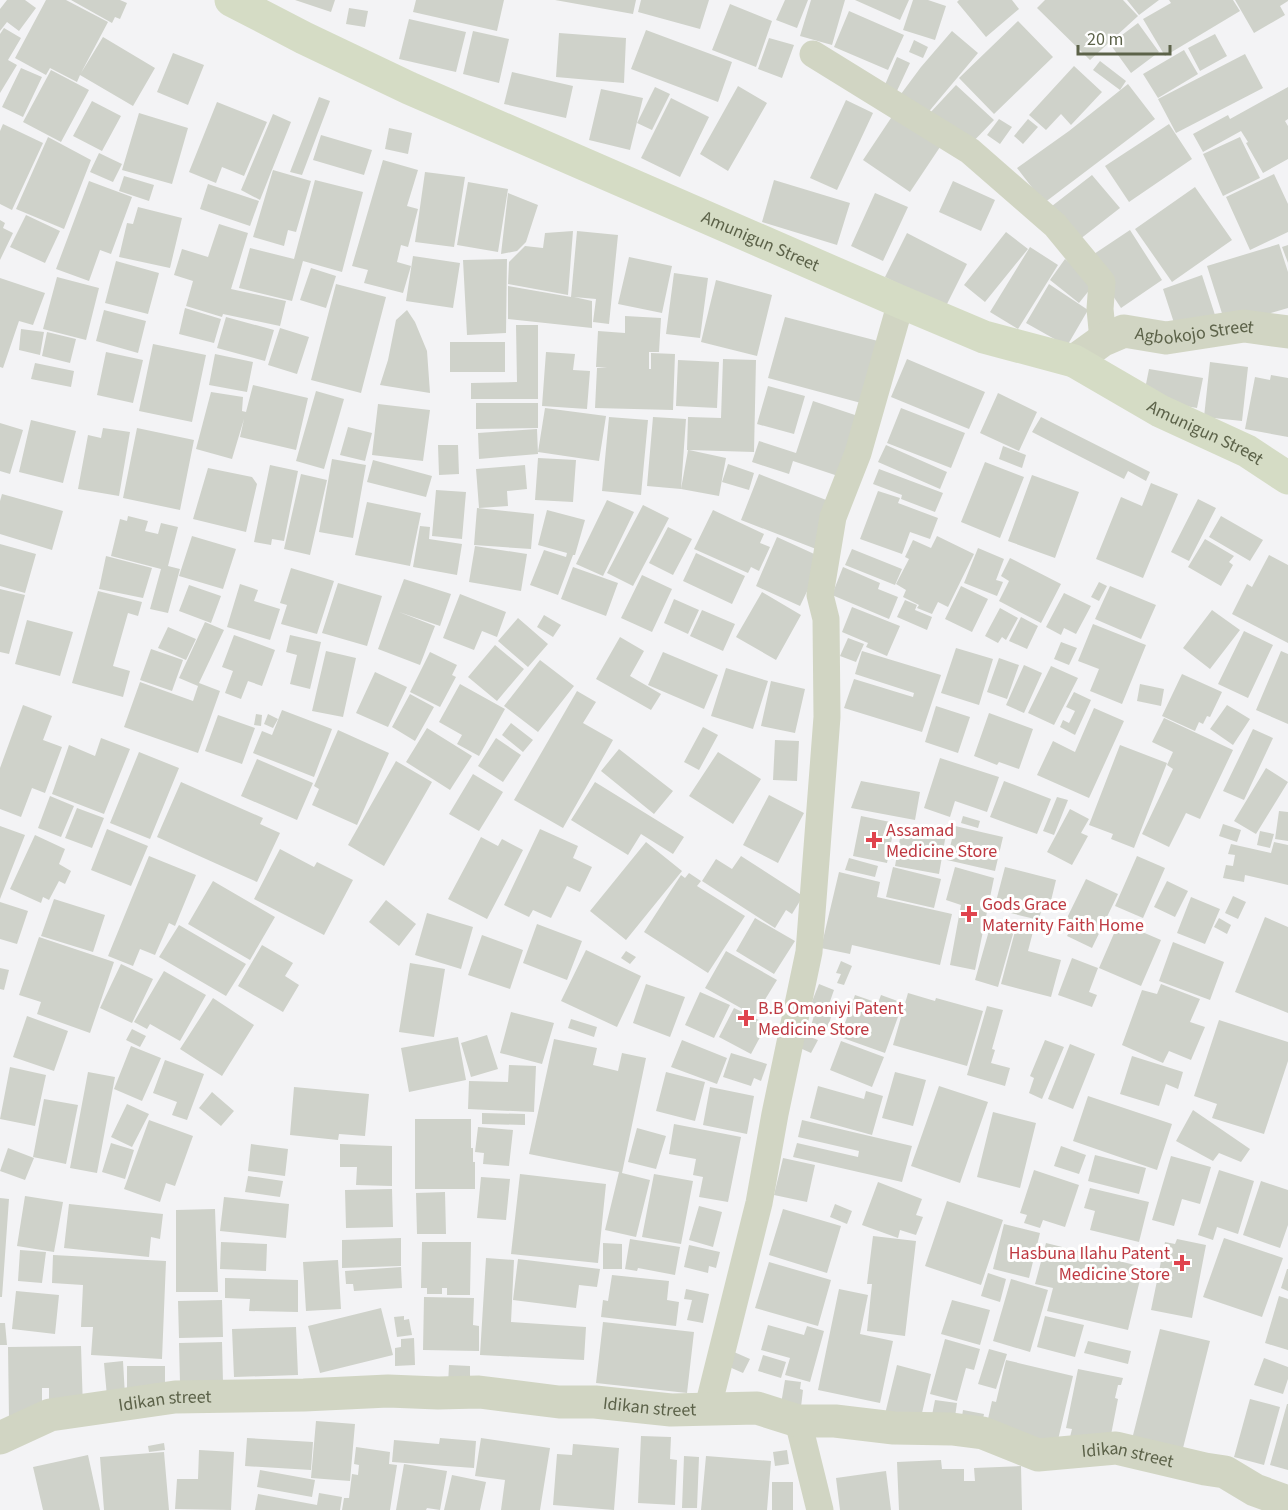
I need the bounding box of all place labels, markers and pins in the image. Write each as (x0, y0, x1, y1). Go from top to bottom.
place label: Assamad Medicine Store (886, 818, 997, 864)
marker: Assamad Medicine Store (867, 833, 881, 847)
place label: Gods Grace Maternity Faith Home (982, 892, 1144, 938)
marker: Gods Grace Maternity Faith Home (960, 905, 978, 923)
place label: B.B Omoniyi Patent Medicine Store (758, 996, 904, 1042)
marker: B.B Omoniyi Patent Medicine Store (739, 1011, 753, 1025)
place label: Hasbuna Ilahu Patent Medicine Store (1009, 1241, 1170, 1287)
marker: Hasbuna Ilahu Patent Medicine Store (1175, 1256, 1189, 1270)

